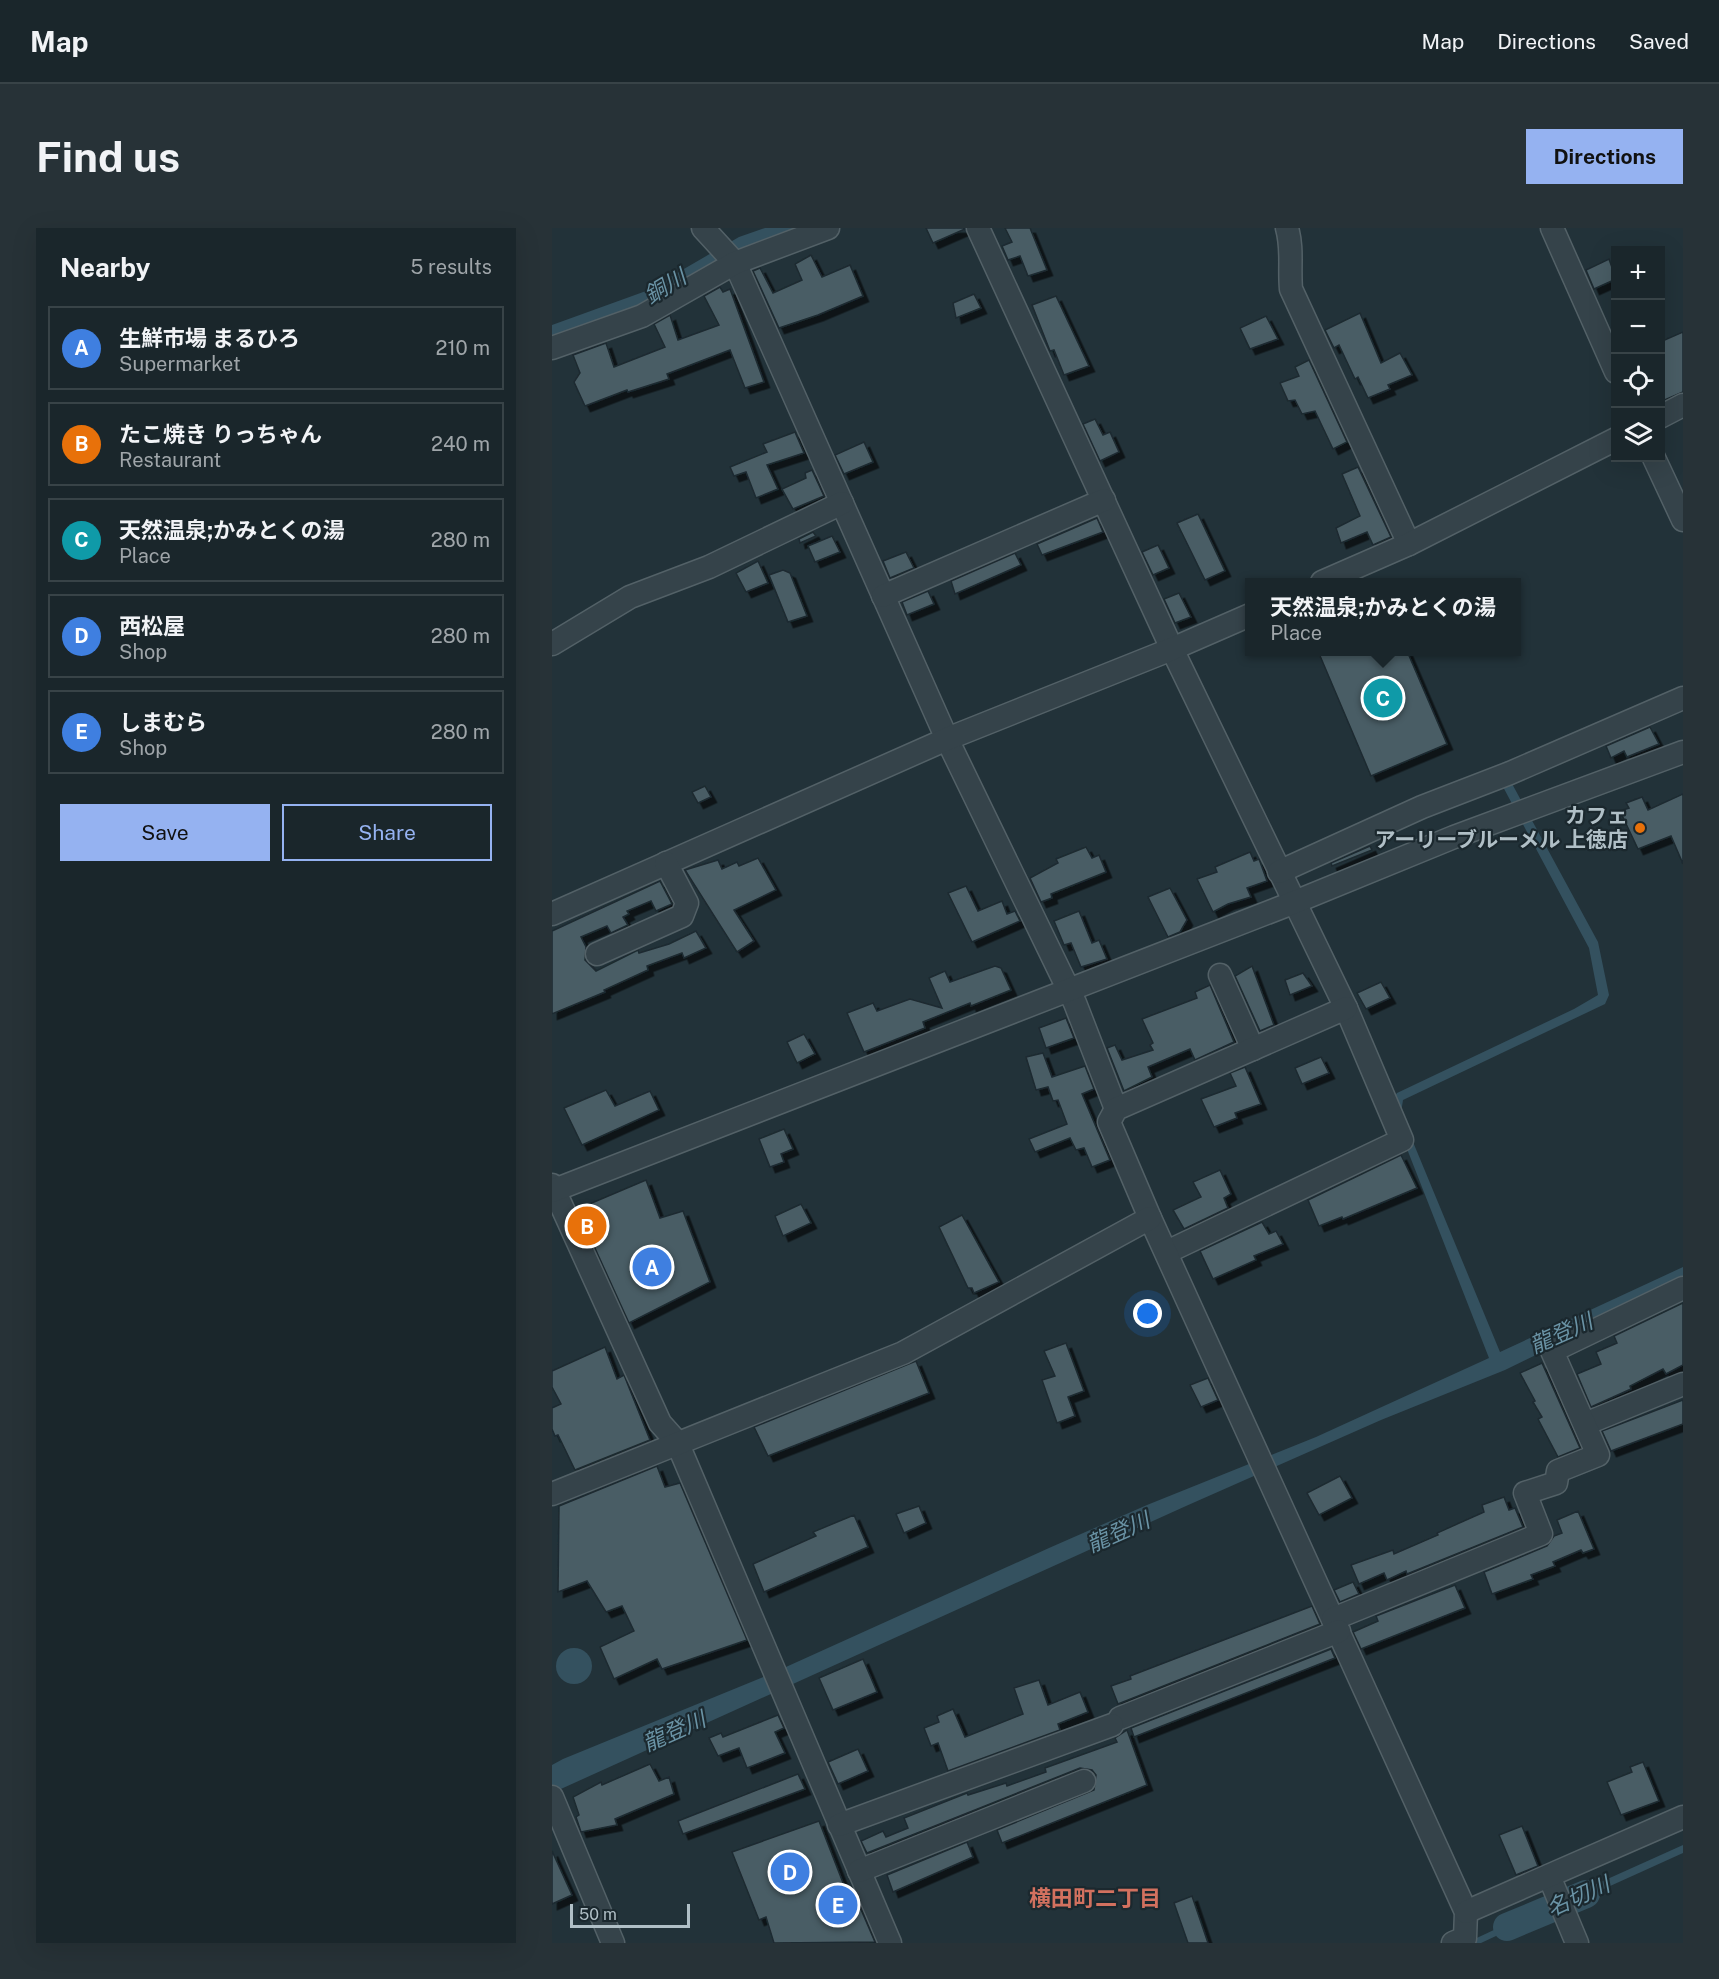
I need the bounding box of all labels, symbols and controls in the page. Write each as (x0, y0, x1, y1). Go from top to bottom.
text: Map (30, 25, 89, 58)
text: Map (1422, 29, 1464, 54)
text: Directions (1497, 29, 1596, 54)
text: Saved (1629, 29, 1689, 54)
button: Directions (1526, 129, 1683, 184)
text: Find us (36, 132, 180, 181)
map controls (1611, 246, 1665, 462)
button: + (1611, 246, 1665, 300)
text: Nearby (60, 252, 150, 283)
text: 5 results (410, 255, 492, 279)
water label: 銅川 (639, 262, 692, 308)
button: − (1611, 300, 1665, 354)
text: 生鮮市場 まるひろ (119, 325, 300, 351)
text: A (74, 336, 89, 360)
text: 210 m (436, 336, 490, 360)
text: Supermarket (119, 352, 241, 376)
button: locate (1611, 354, 1665, 408)
button: layers (1611, 408, 1665, 462)
text: たこ焼き りっちゃん (119, 421, 322, 447)
text: B (75, 432, 88, 456)
text: 240 m (431, 432, 490, 456)
text: Restaurant (119, 448, 221, 472)
text: 天然温泉;かみとくの湯 (119, 517, 344, 543)
text: C (74, 528, 89, 552)
text: 280 m (431, 528, 490, 552)
text: Place (119, 544, 171, 568)
popup (1245, 578, 1521, 656)
text: 天然温泉;かみとくの湯 (1270, 594, 1496, 620)
text: 西松屋 (119, 613, 185, 639)
text: Place (1270, 621, 1322, 645)
text: D (74, 624, 89, 648)
text: 280 m (431, 624, 490, 648)
text: Shop (119, 640, 167, 664)
pin: C (1364, 676, 1402, 720)
text: しまむら (119, 709, 207, 735)
text: E (75, 720, 88, 744)
text: 280 m (431, 720, 490, 744)
text: Shop (119, 736, 167, 760)
place label: カフェ アーリーブルーメル 上徳店 (1375, 803, 1628, 852)
button: Save (60, 804, 270, 861)
button: Share (282, 804, 492, 861)
marker: カフェ アーリーブルーメル 上徳店 (1633, 821, 1647, 835)
pin: B (567, 1204, 606, 1248)
pin: A (632, 1244, 672, 1290)
your location (1133, 1299, 1162, 1328)
water label: 龍登川 (1526, 1307, 1598, 1358)
water label: 龍登川 (1083, 1506, 1155, 1557)
water label: 龍登川 (639, 1705, 711, 1756)
pin: D (770, 1850, 810, 1894)
water label: 名切川 (1543, 1870, 1615, 1921)
pin: E (818, 1882, 858, 1928)
district label: 横田町二丁目 (1029, 1885, 1161, 1911)
scale bar (570, 1901, 690, 1928)
text: 50 m (579, 1905, 617, 1924)

